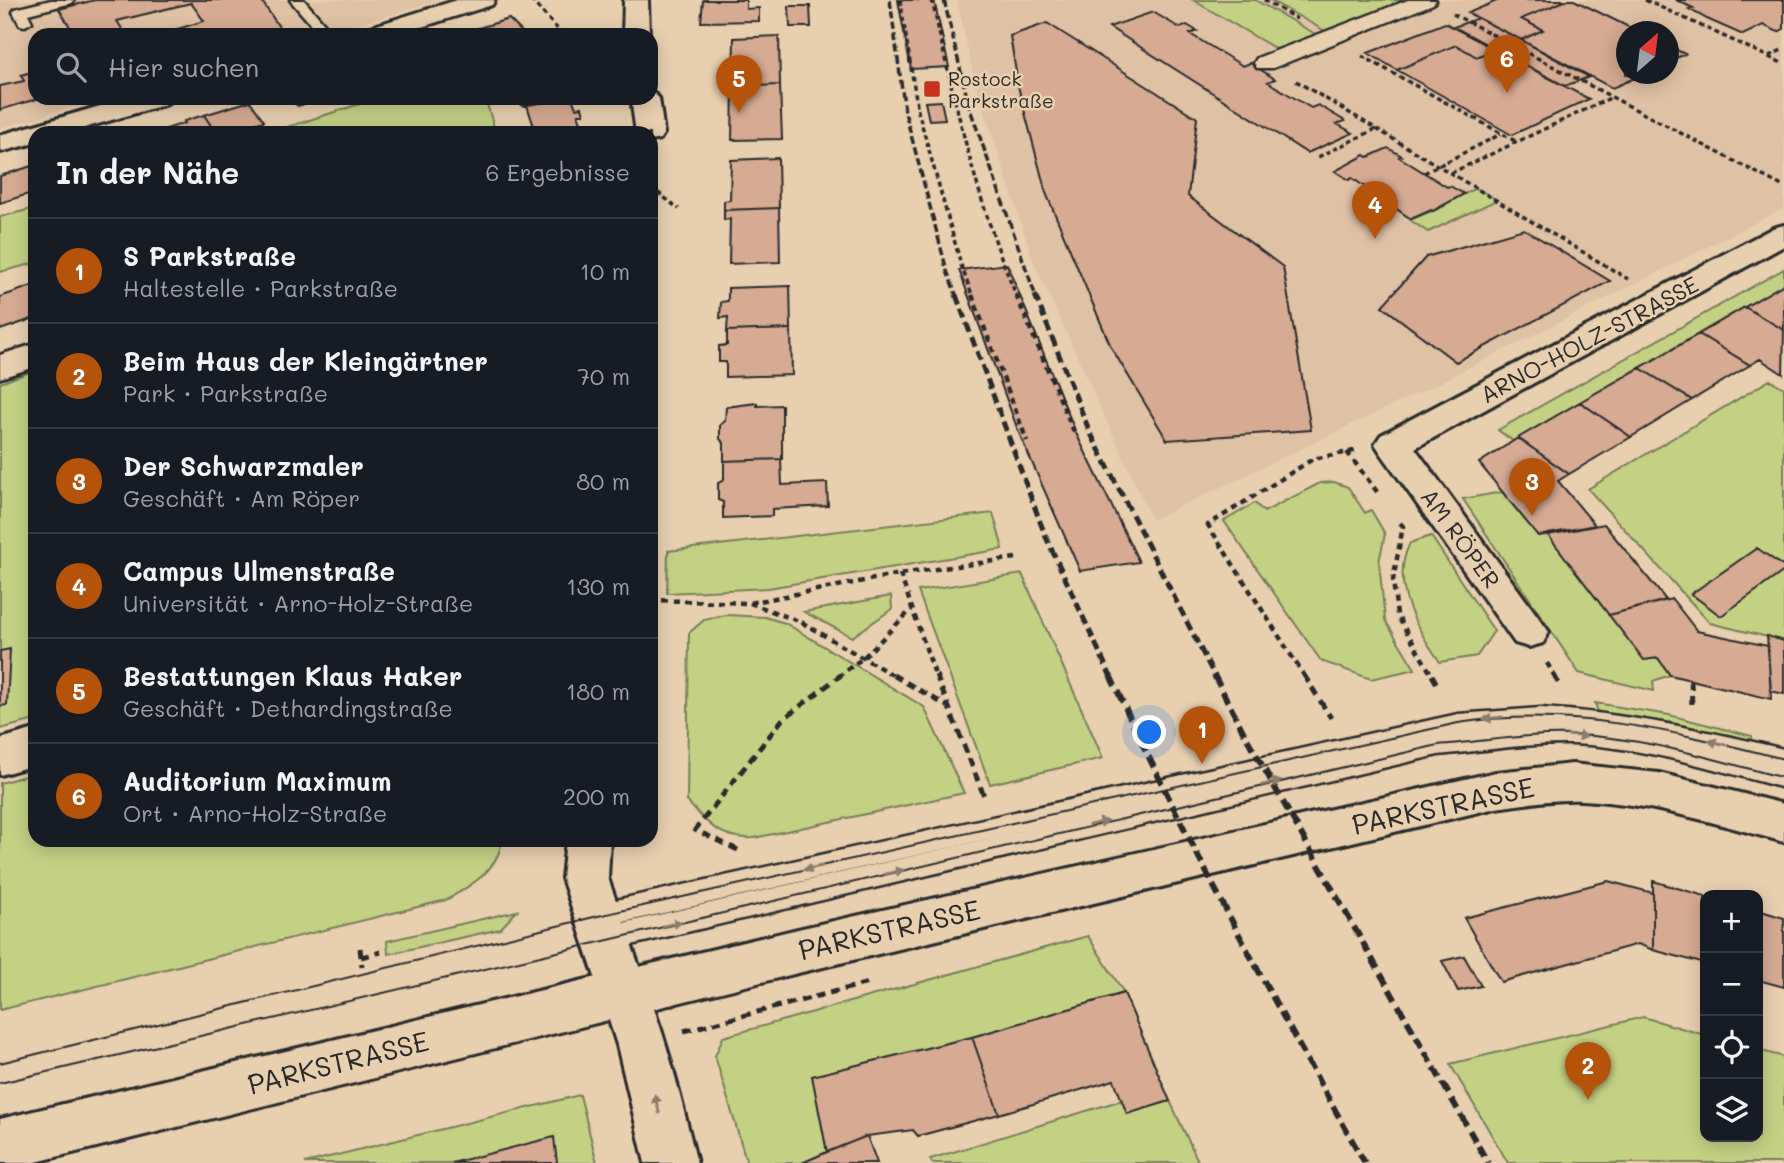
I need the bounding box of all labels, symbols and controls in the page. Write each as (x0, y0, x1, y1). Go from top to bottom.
north arrow (1616, 21, 1679, 84)
search box (28, 28, 658, 105)
pin: 6 (1484, 35, 1530, 93)
icon: search (52, 48, 90, 86)
text: Hier suchen (108, 50, 259, 84)
pin: 5 (716, 55, 762, 113)
place label: Rostock Parkstraße (948, 66, 1054, 113)
marker: Rostock Parkstraße (922, 79, 942, 99)
text: In der Nähe (56, 152, 239, 192)
text: 6 Ergebnisse (485, 157, 630, 187)
pin: 4 (1352, 181, 1398, 239)
text: S Parkstraße (123, 239, 296, 273)
text: 1 (74, 256, 84, 286)
text: 10 m (580, 256, 630, 286)
street label: ARNO-HOLZ-STRASSE (1475, 269, 1703, 409)
text: Haltestelle · Parkstraße (123, 273, 398, 303)
text: Beim Haus der Kleingärtner (123, 344, 488, 378)
text: 2 (73, 361, 85, 391)
text: 70 m (577, 361, 630, 391)
text: Park · Parkstraße (123, 378, 328, 408)
text: Der Schwarzmaler (123, 449, 364, 483)
pin: 3 (1509, 458, 1555, 516)
text: 3 (72, 466, 86, 496)
text: 80 m (576, 466, 630, 496)
street label: AM RÖPER (1415, 482, 1507, 594)
text: Geschäft · Am Röper (123, 483, 360, 513)
text: Campus Ulmenstraße (123, 554, 395, 588)
text: 4 (72, 571, 86, 601)
text: 130 m (566, 571, 630, 601)
text: Universität · Arno-Holz-Straße (123, 588, 473, 618)
text: Bestattungen Klaus Haker (123, 659, 462, 693)
text: 5 (72, 676, 86, 706)
text: 180 m (566, 676, 630, 706)
text: Geschäft · Dethardingstraße (123, 693, 453, 723)
pin: 1 (1179, 706, 1225, 764)
one-way arrow (1482, 713, 1504, 724)
your location (1132, 715, 1166, 749)
one-way arrow (1566, 731, 1588, 742)
one-way arrow (1707, 738, 1729, 749)
text: Auditorium Maximum (123, 764, 391, 798)
street label: PARKSTRASSE (1349, 768, 1537, 842)
one-way arrow (1260, 777, 1282, 788)
text: 6 (72, 781, 86, 811)
text: 200 m (563, 781, 630, 811)
text: Ort · Arno-Holz-Straße (123, 798, 387, 828)
one-way arrow (1087, 817, 1109, 828)
one-way arrow (802, 863, 824, 874)
one-way arrow (883, 866, 905, 877)
map controls (1700, 890, 1763, 1142)
button: + (1700, 890, 1763, 953)
street label: PARKSTRASSE (795, 891, 983, 967)
one-way arrow (661, 918, 683, 929)
button: − (1700, 953, 1763, 1016)
button: locate (1700, 1016, 1763, 1079)
street label: PARKSTRASSE (244, 1022, 432, 1102)
pin: 2 (1565, 1042, 1611, 1100)
button: layers (1700, 1079, 1763, 1142)
one-way arrow (651, 1093, 662, 1115)

